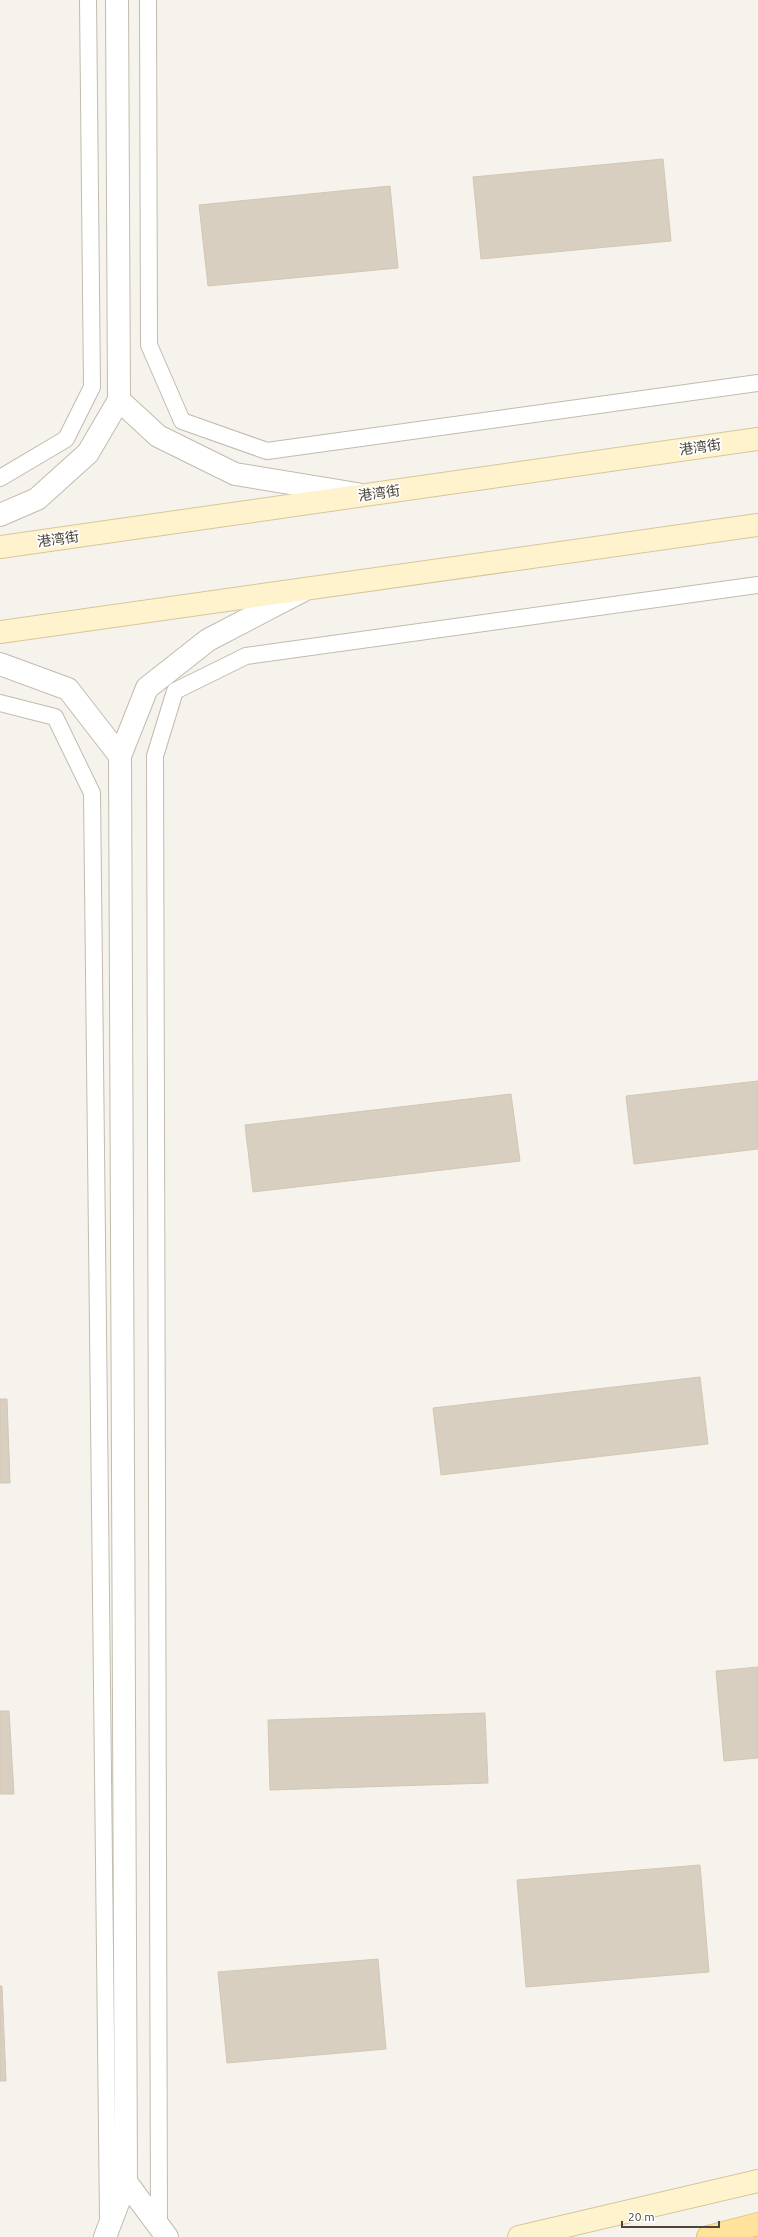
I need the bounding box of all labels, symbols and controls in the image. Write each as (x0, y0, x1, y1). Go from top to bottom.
street label: 港湾街 (678, 436, 722, 458)
street label: 港湾街 (357, 482, 401, 504)
street label: 港湾街 (36, 528, 80, 550)
scale bar (622, 2203, 719, 2229)
text: 20 m (628, 2210, 655, 2223)

